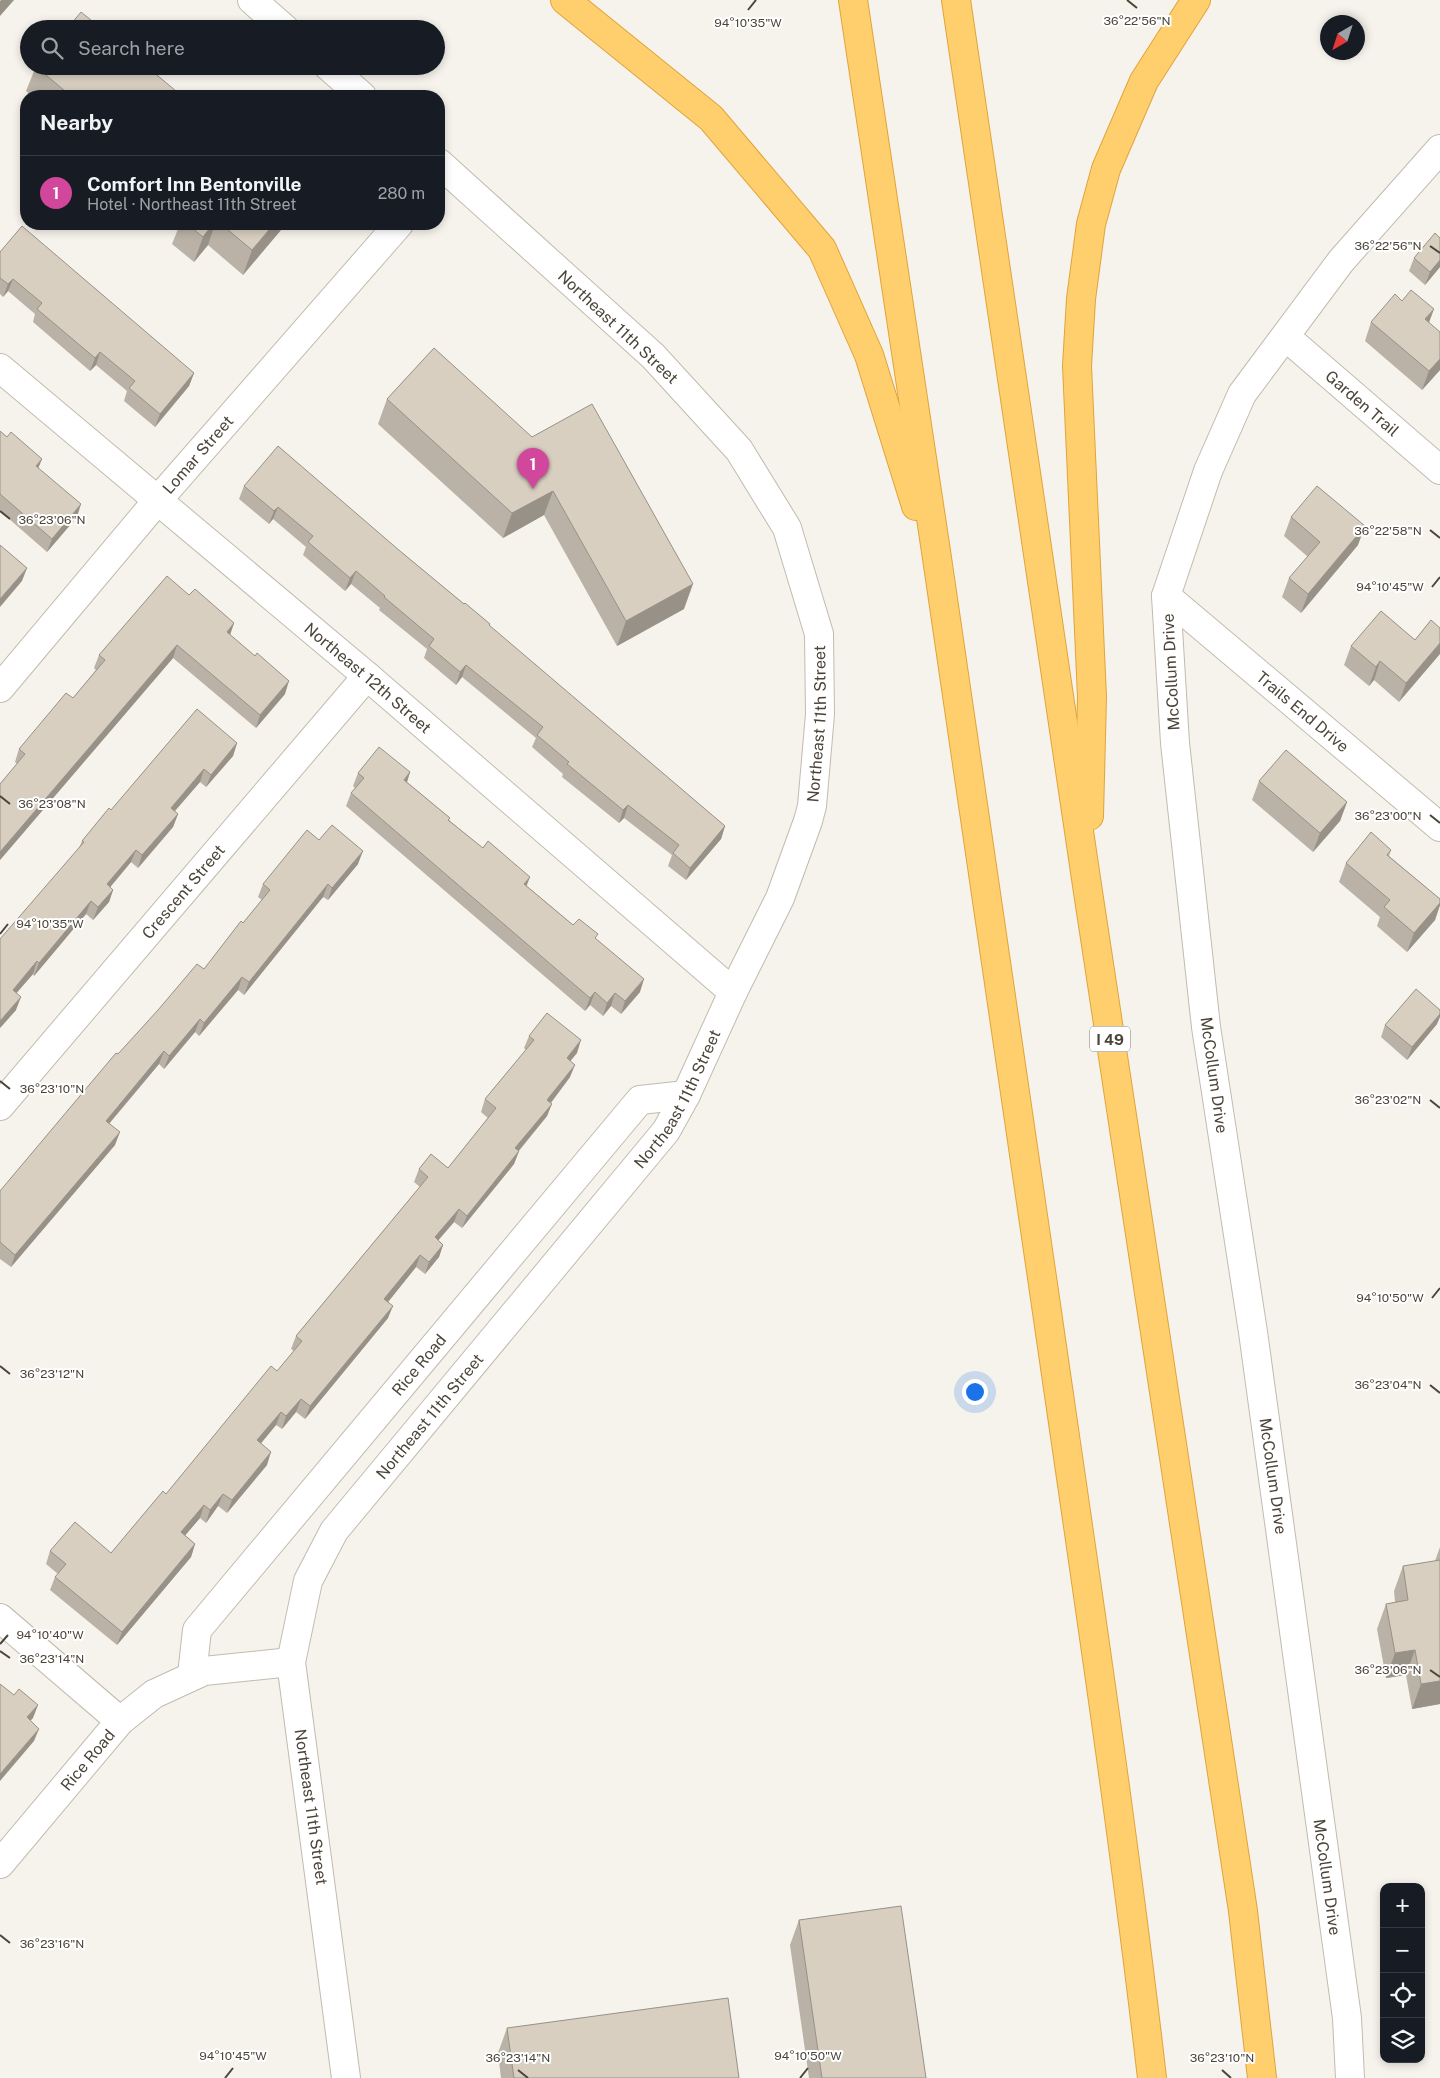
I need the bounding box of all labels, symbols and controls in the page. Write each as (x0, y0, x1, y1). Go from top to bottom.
text: 36°22'56"N (1103, 14, 1171, 28)
north arrow (1320, 15, 1365, 60)
text: 94°10'35"W (714, 16, 782, 30)
search box (20, 20, 445, 75)
icon: search (38, 34, 66, 62)
text: Search here (78, 37, 185, 59)
text: Nearby (40, 110, 113, 135)
text: Comfort Inn Bentonville (87, 173, 302, 195)
text: 1 (53, 184, 59, 203)
text: 280 m (378, 184, 425, 203)
text: Hotel · Northeast 11th Street (87, 195, 296, 214)
text: 36°22'56"N (1354, 239, 1422, 253)
street label: Northeast 11th Street (554, 266, 682, 388)
street label: Garden Trail (1322, 366, 1403, 440)
street label: Lomar Street (158, 411, 237, 497)
pin: 1 (517, 448, 549, 489)
text: 36°23'06"N (18, 513, 86, 527)
text: 36°22'58"N (1354, 524, 1422, 538)
text: 94°10'45"W (1356, 580, 1424, 594)
street label: McCollum Drive (1158, 613, 1184, 731)
street label: Northeast 12th Street (301, 618, 435, 737)
street label: Northeast 11th Street (803, 645, 830, 803)
street label: Trails End Drive (1253, 667, 1353, 756)
text: 36°23'08"N (18, 797, 86, 811)
text: 36°23'00"N (1355, 809, 1421, 823)
street label: Crescent Street (138, 841, 229, 942)
text: 94°10'35"W (16, 917, 84, 931)
street label: McCollum Drive (1196, 1016, 1232, 1134)
street label: Northeast 11th Street (630, 1026, 724, 1172)
road number: I 49 (1090, 1026, 1130, 1052)
text: 36°23'10"N (20, 1082, 84, 1096)
text: 36°23'02"N (1355, 1093, 1421, 1107)
text: 94°10'50"W (1356, 1291, 1424, 1305)
street label: Rice Road (388, 1330, 450, 1399)
street label: Northeast 11th Street (372, 1349, 487, 1483)
text: 36°23'12"N (20, 1367, 84, 1381)
text: 36°23'04"N (1354, 1378, 1422, 1392)
your location (962, 1379, 988, 1405)
street label: McCollum Drive (1255, 1417, 1291, 1535)
text: 94°10'40"W (16, 1628, 84, 1642)
text: 36°23'14"N (20, 1652, 84, 1666)
text: 36°23'06"N (1354, 1663, 1422, 1677)
street label: Rice Road (56, 1725, 119, 1794)
street label: Northeast 11th Street (291, 1728, 331, 1886)
street label: McCollum Drive (1309, 1818, 1345, 1936)
map controls (1380, 1883, 1425, 2063)
button: + (1380, 1883, 1425, 1928)
button: − (1380, 1928, 1425, 1973)
text: 36°23'16"N (20, 1937, 84, 1951)
button: locate (1380, 1973, 1425, 2018)
button: layers (1380, 2018, 1425, 2063)
text: 94°10'45"W (199, 2049, 267, 2063)
text: 94°10'50"W (774, 2049, 842, 2063)
text: 36°23'14"N (486, 2051, 550, 2065)
text: 36°23'10"N (1190, 2051, 1254, 2065)

